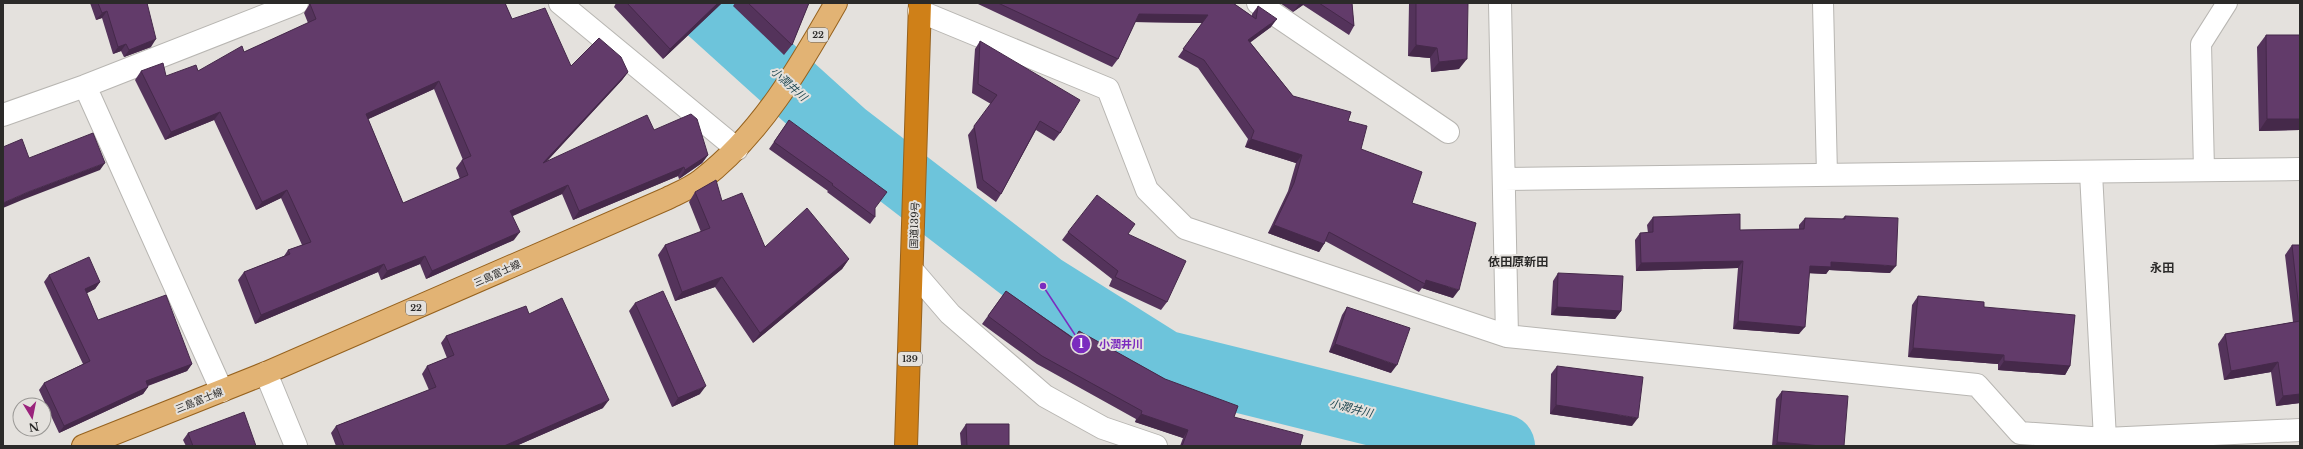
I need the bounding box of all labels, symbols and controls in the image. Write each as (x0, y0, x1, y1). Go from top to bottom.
road number: 22 (808, 28, 828, 42)
water label: 小潤井川 (768, 64, 811, 105)
street label: 国道139号 (907, 201, 922, 249)
district label: 依田原新田 (1488, 254, 1548, 269)
street label: 三島富士線 (472, 257, 523, 290)
district label: 永田 (2150, 260, 2174, 275)
road number: 22 (406, 301, 426, 315)
callout: 小潤井川 (1071, 333, 1151, 356)
text: 1 (1078, 336, 1084, 351)
text: 小潤井川 (1099, 337, 1143, 351)
road number: 139 (898, 352, 922, 366)
street label: 三島富士線 (174, 385, 225, 416)
water label: 小潤井川 (1328, 396, 1375, 420)
north arrow (12, 397, 52, 437)
text: N (27, 419, 40, 435)

